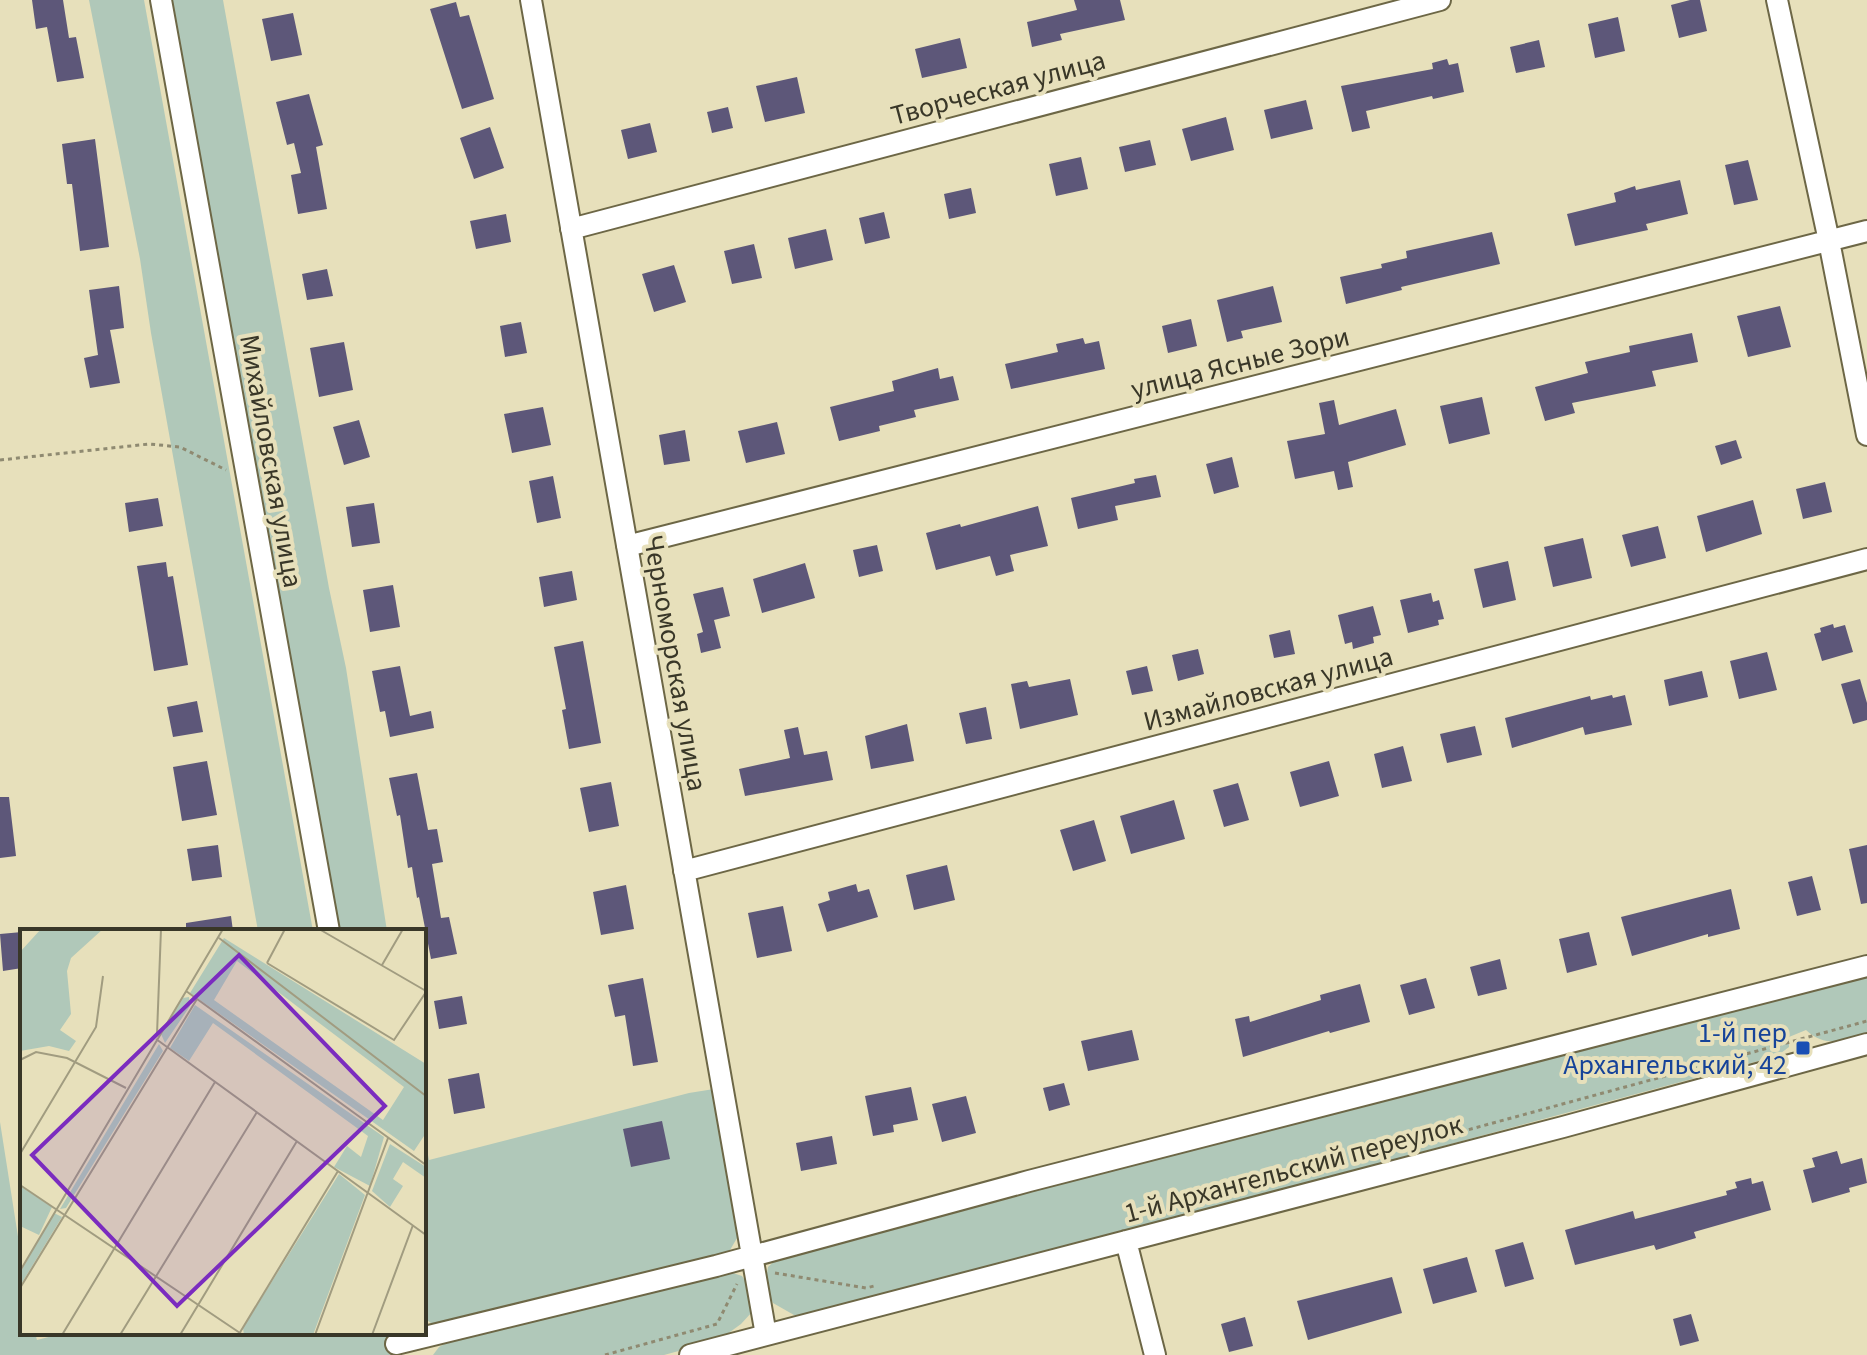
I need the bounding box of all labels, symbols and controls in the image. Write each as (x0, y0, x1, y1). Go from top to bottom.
street label: Творческая улица (886, 40, 1110, 136)
street label: улица Ясные Зори (1127, 316, 1354, 409)
street label: Михайловская улица (229, 331, 313, 591)
street label: Черноморская улица (633, 532, 717, 794)
street label: Измайловская улица (1139, 636, 1398, 742)
inset map (20, 929, 426, 1335)
place label: 1-й пер Архангельский, 42 (1563, 1013, 1787, 1085)
marker: 1-й пер Архангельский, 42 (1794, 1039, 1812, 1057)
street label: 1-й Архангельский переулок (1120, 1104, 1467, 1233)

